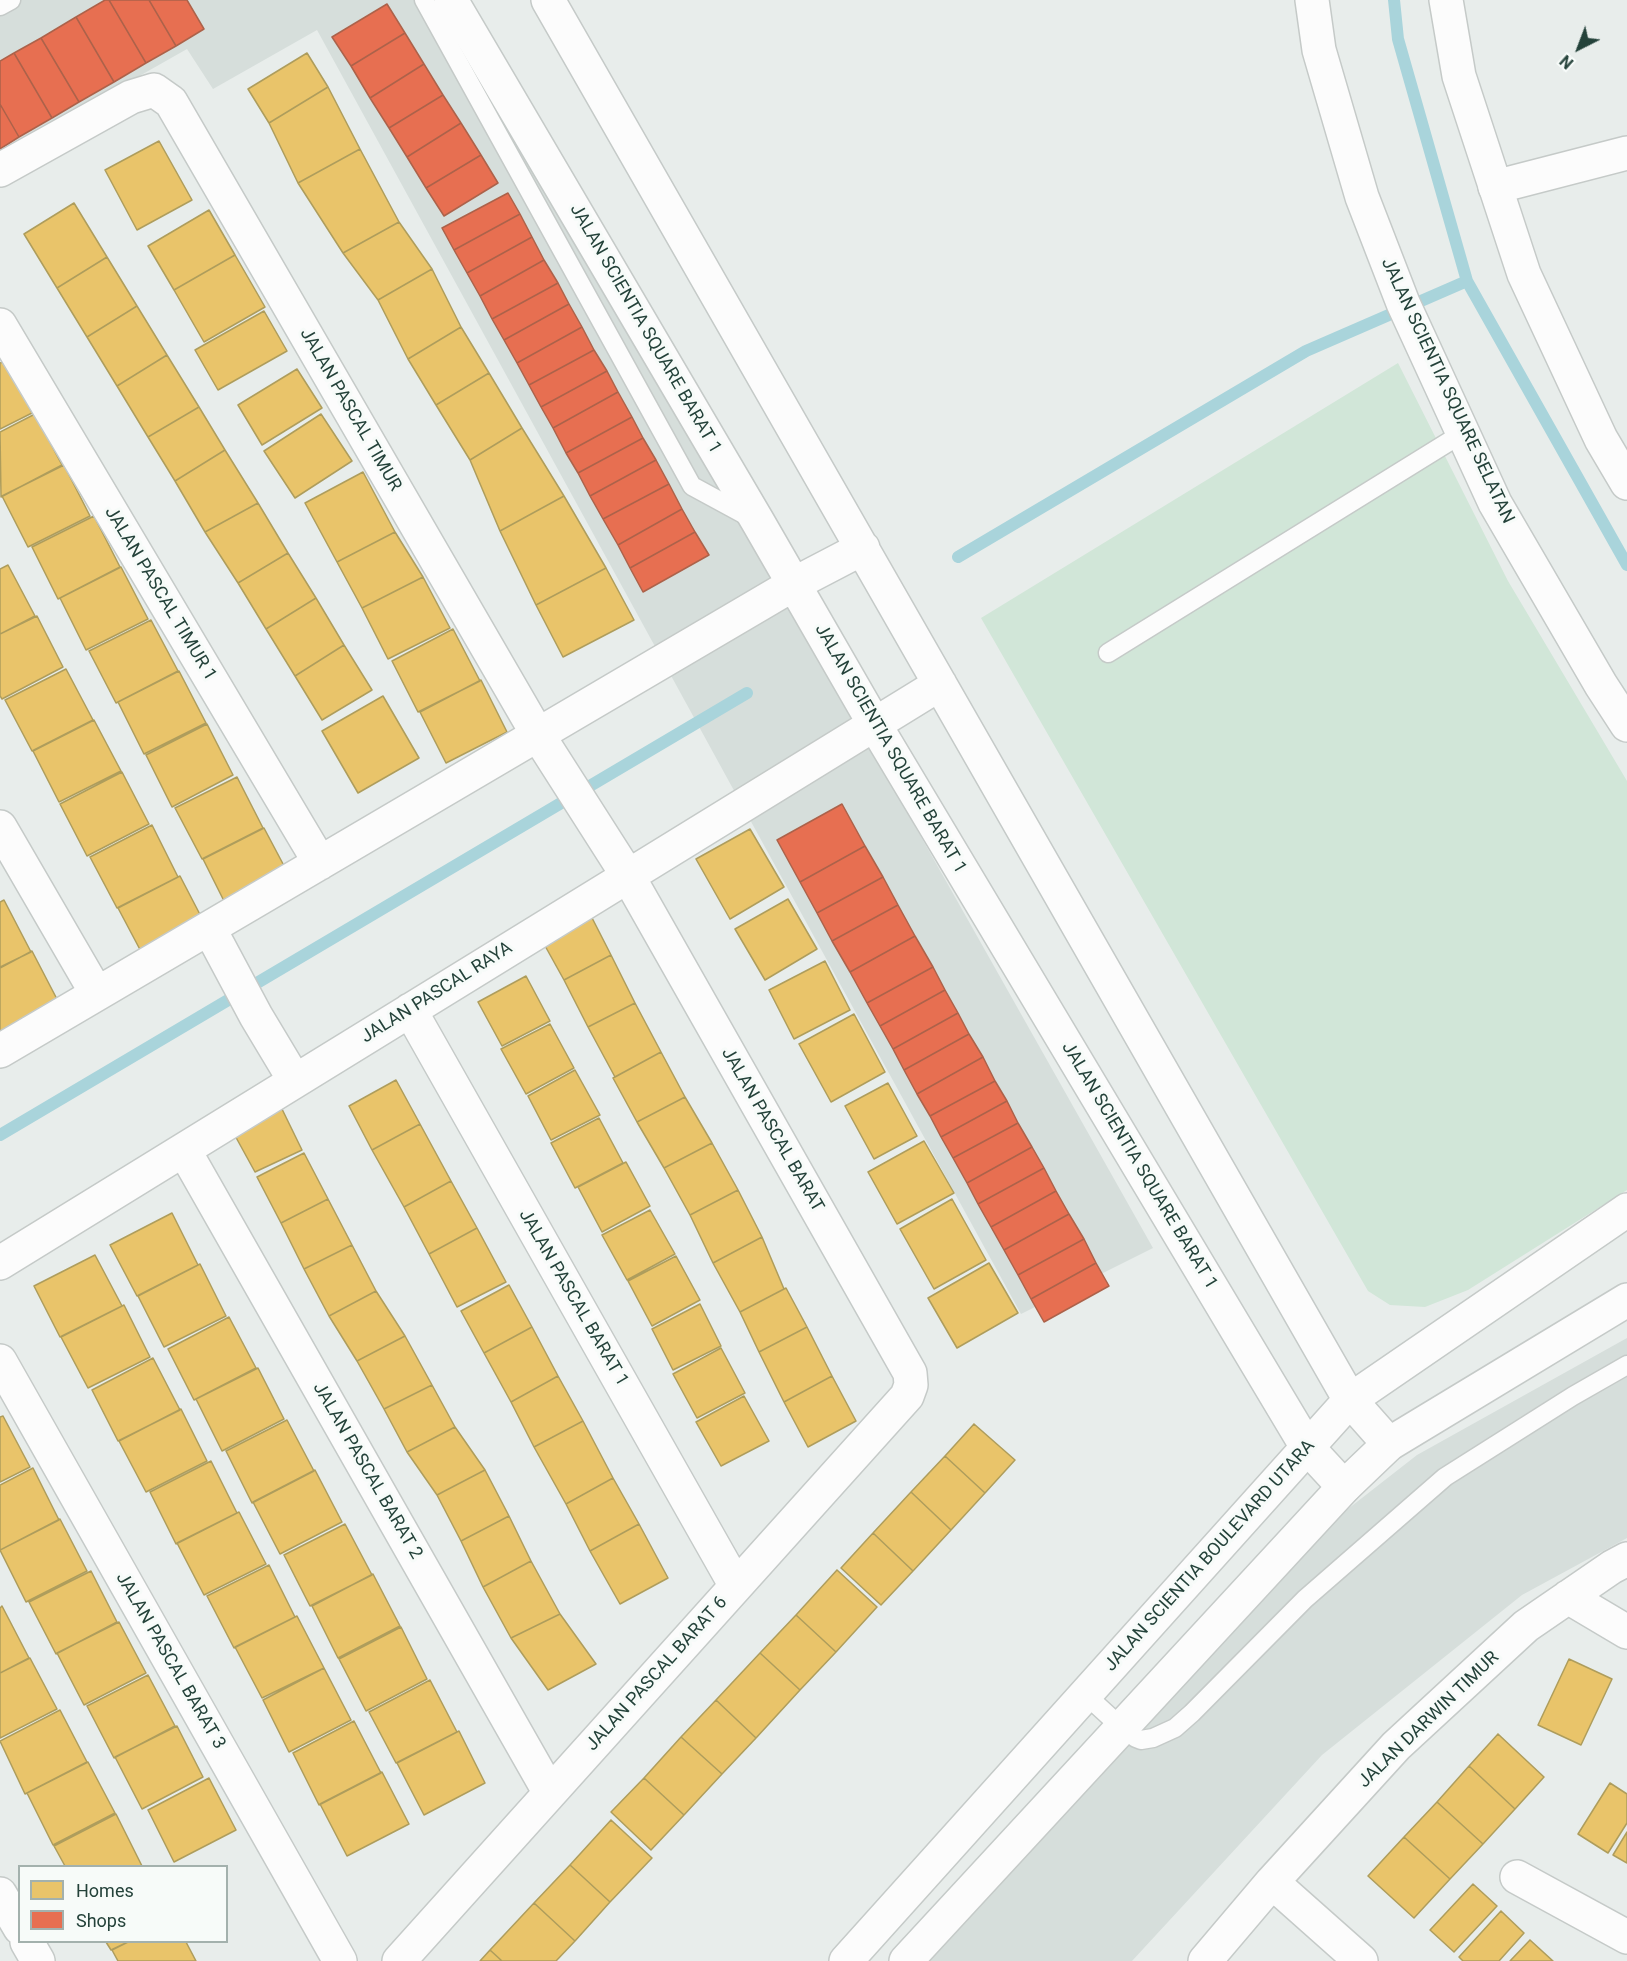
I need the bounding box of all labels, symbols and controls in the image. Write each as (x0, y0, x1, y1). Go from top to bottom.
north arrow (1549, 18, 1609, 78)
text: N (1556, 51, 1577, 73)
street label: JALAN SCIENTIA SQUARE BARAT 1 (565, 200, 725, 458)
street label: JALAN SCIENTIA SQUARE SELATAN (1376, 255, 1518, 527)
street label: JALAN PASCAL TIMUR (294, 325, 406, 495)
street label: JALAN PASCAL TIMUR 1 (99, 503, 221, 685)
street label: JALAN SCIENTIA SQUARE BARAT 1 (810, 620, 970, 878)
street label: JALAN PASCAL RAYA (357, 938, 517, 1048)
street label: JALAN SCIENTIA SQUARE BARAT 1 (1056, 1038, 1222, 1294)
street label: JALAN PASCAL BARAT (716, 1044, 828, 1216)
street label: JALAN PASCAL BARAT 1 (514, 1206, 632, 1390)
street label: JALAN PASCAL BARAT 2 (308, 1379, 426, 1563)
street label: JALAN SCIENTIA BOULEVARD UTARA (1100, 1436, 1320, 1676)
street label: JALAN PASCAL BARAT 3 (111, 1569, 229, 1753)
street label: JALAN PASCAL BARAT 6 (582, 1592, 732, 1756)
street label: JALAN DARWIN TIMUR (1354, 1647, 1504, 1793)
legend (18, 1865, 228, 1943)
text: Homes (76, 1880, 134, 1901)
text: Shops (76, 1910, 126, 1931)

